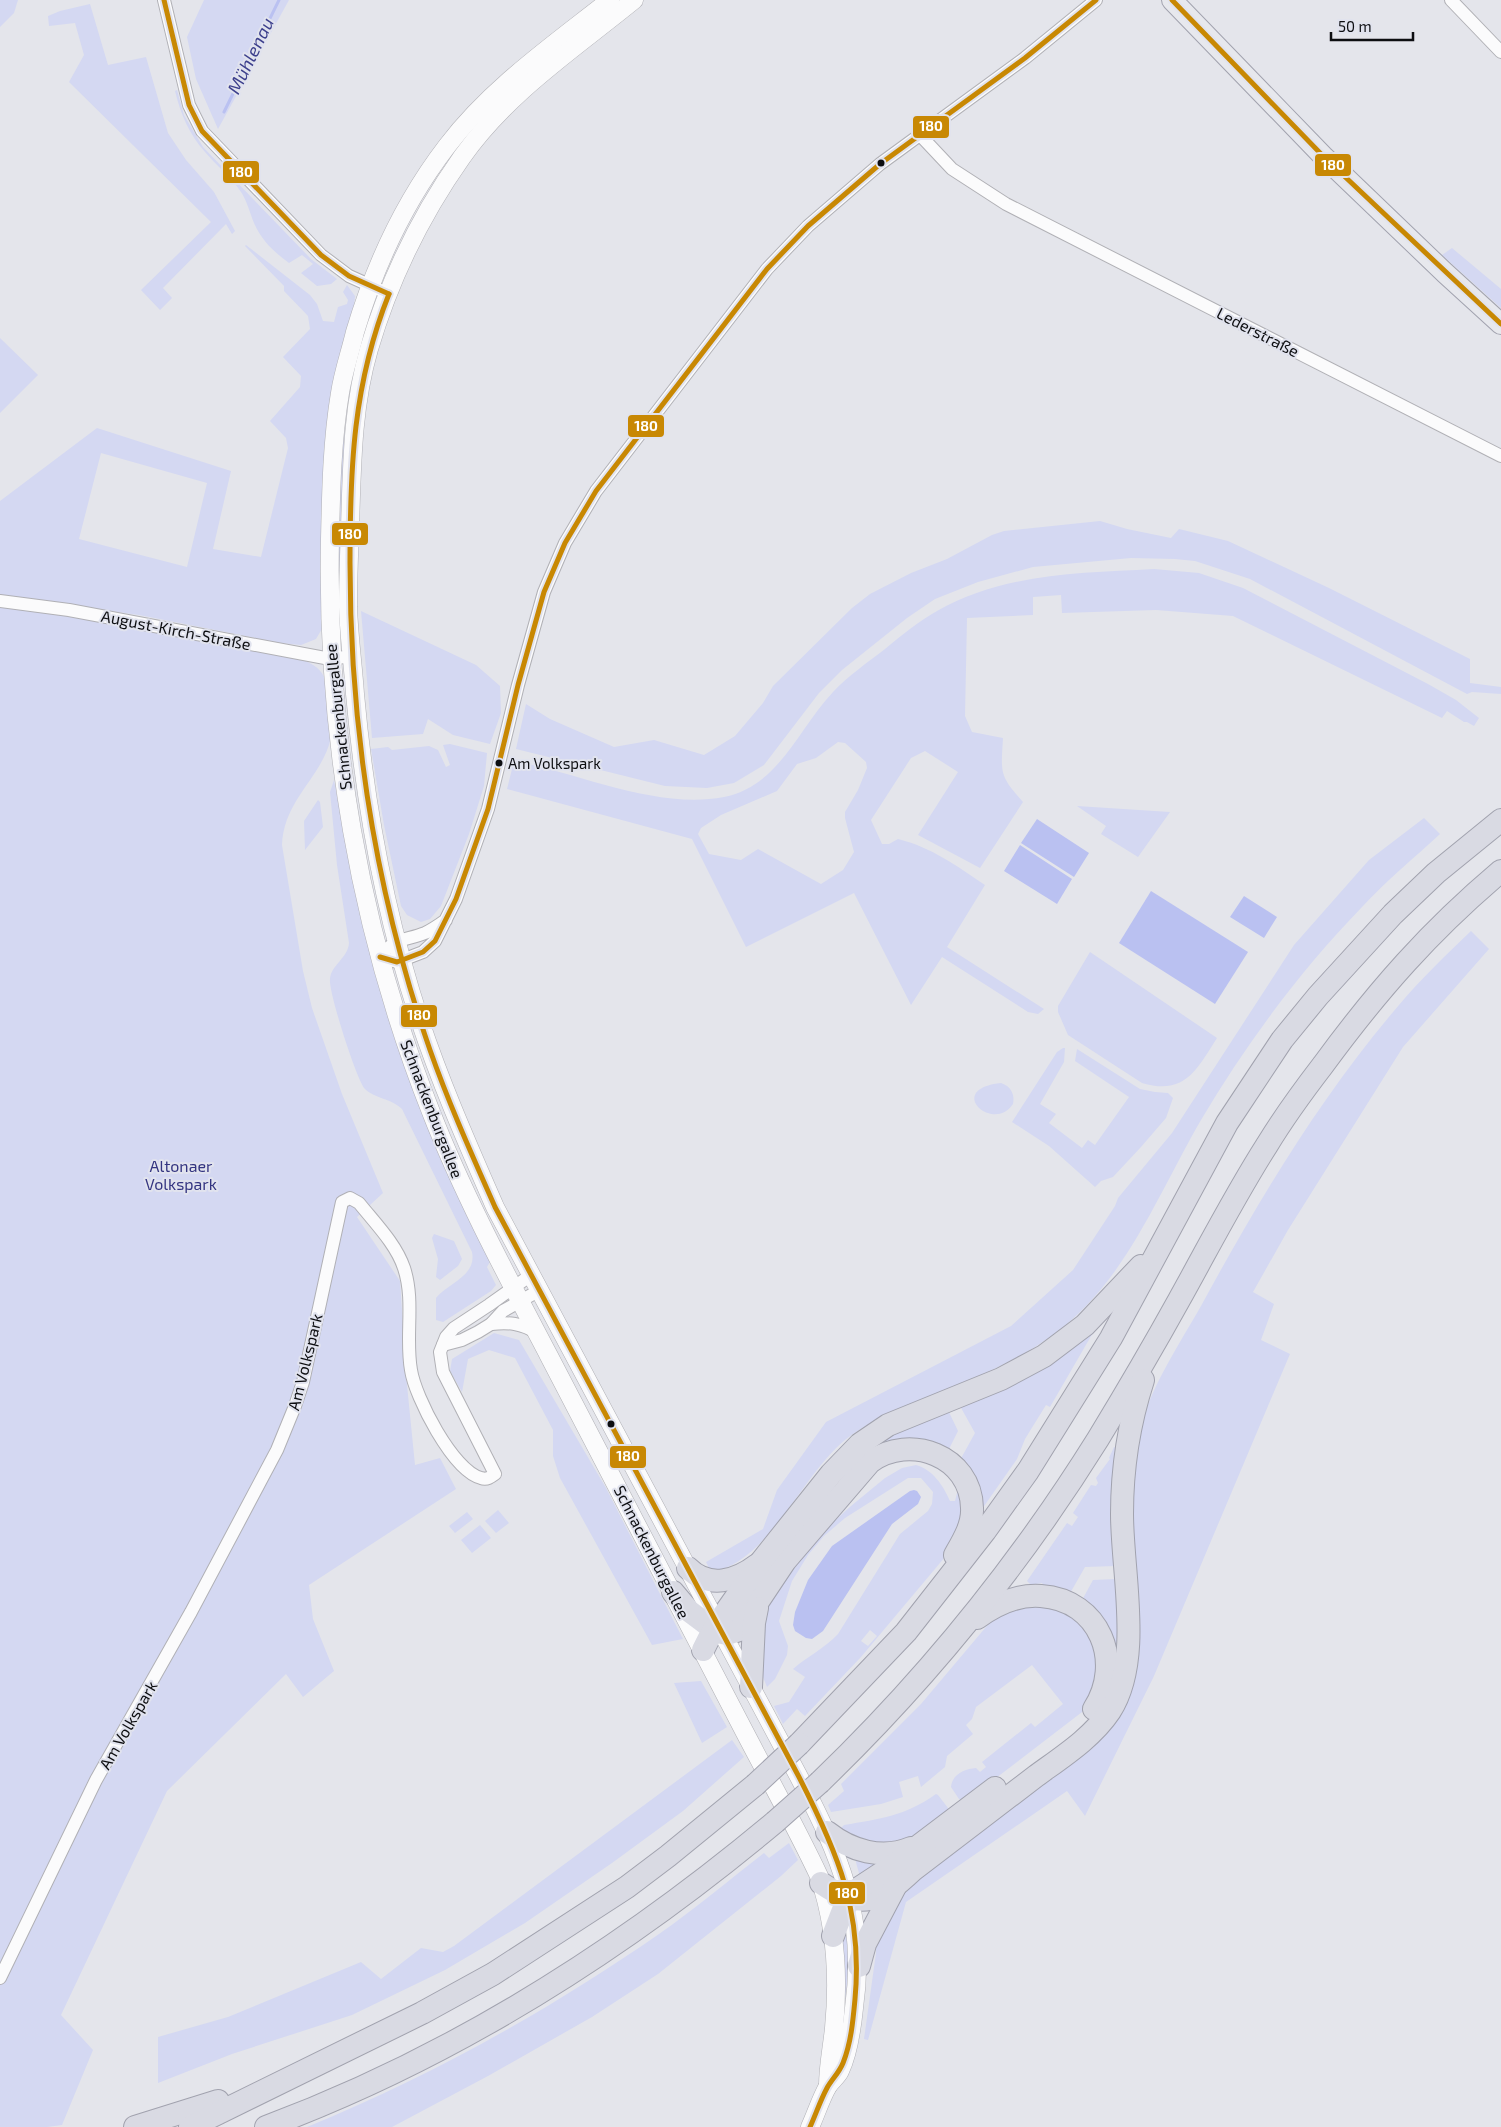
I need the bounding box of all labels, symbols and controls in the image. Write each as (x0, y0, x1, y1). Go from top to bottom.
scale bar (1331, 10, 1414, 42)
water label: Mühlenau (222, 14, 278, 97)
text: 50 m (1338, 17, 1372, 35)
line badge: 180 (912, 115, 950, 139)
text: 180 (919, 117, 943, 134)
line badge: 180 (1314, 153, 1352, 177)
text: 180 (1321, 156, 1345, 173)
unlabelled marker (876, 158, 886, 168)
line badge: 180 (222, 160, 260, 184)
text: 180 (229, 163, 253, 180)
street label: Lederstraße (1214, 303, 1303, 360)
line badge: 180 (627, 414, 665, 438)
text: 180 (634, 417, 658, 434)
line badge: 180 (331, 522, 369, 546)
text: 180 (338, 525, 362, 542)
street label: August-Kirch-Straße (100, 606, 252, 653)
street label: Schnackenburgallee (320, 643, 355, 791)
place label: Am Volkspark (508, 754, 601, 772)
marker: Am Volkspark (494, 758, 504, 768)
line badge: 180 (400, 1004, 438, 1028)
text: 180 (407, 1006, 431, 1023)
street label: Schnackenburgallee (397, 1037, 468, 1181)
park label: Altonaer Volkspark (145, 1156, 217, 1193)
street label: Am Volkspark (283, 1312, 326, 1412)
unlabelled marker (606, 1419, 616, 1429)
line badge: 180 (609, 1445, 647, 1469)
text: 180 (616, 1447, 640, 1464)
street label: Schnackenburgallee (611, 1482, 694, 1621)
street label: Am Volkspark (95, 1677, 161, 1772)
line badge: 180 (828, 1881, 866, 1905)
text: 180 (835, 1884, 859, 1901)

